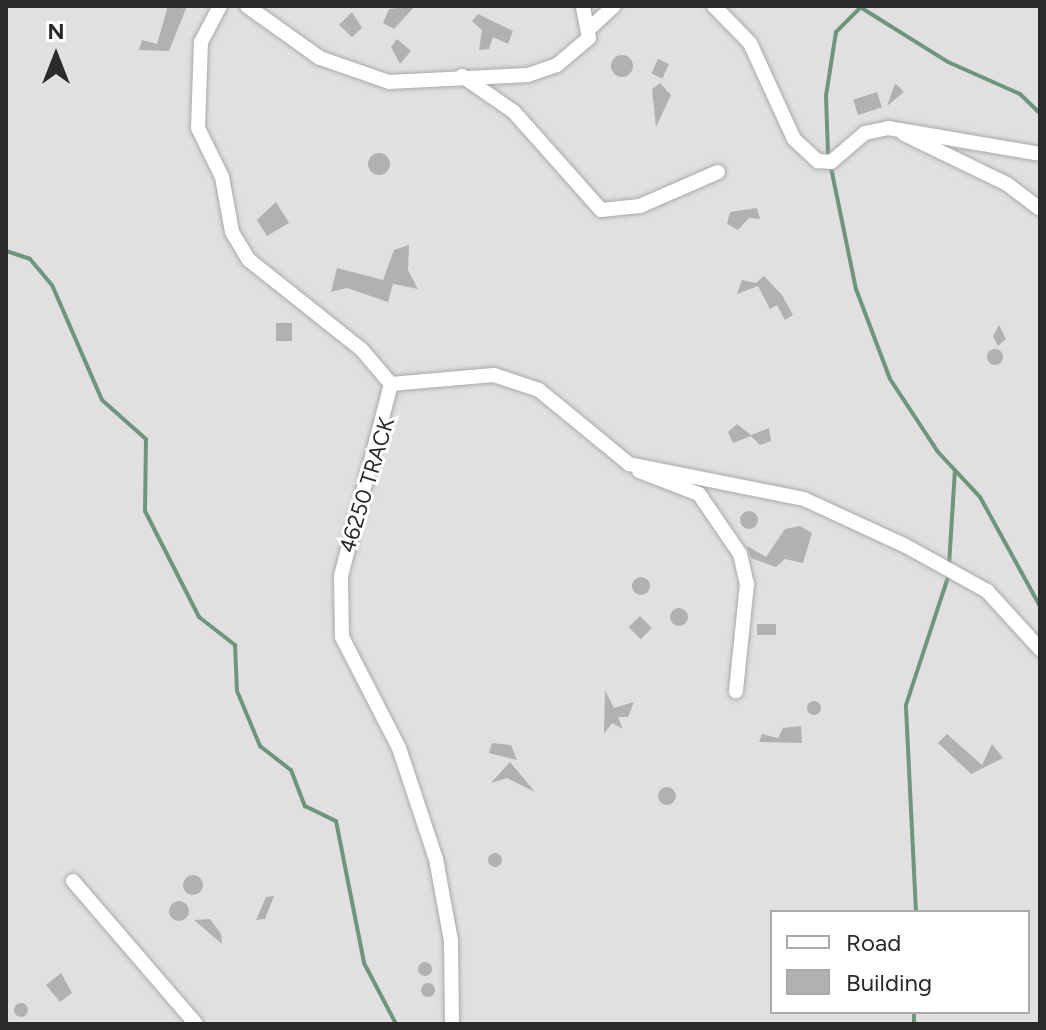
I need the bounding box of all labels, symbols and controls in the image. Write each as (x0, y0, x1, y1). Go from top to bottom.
north arrow (16, 16, 96, 96)
text: N (47, 18, 65, 45)
street label: 46250 TRACK (334, 414, 400, 556)
legend (770, 910, 1030, 1014)
text: Road (846, 928, 901, 957)
text: Building (846, 968, 932, 997)

